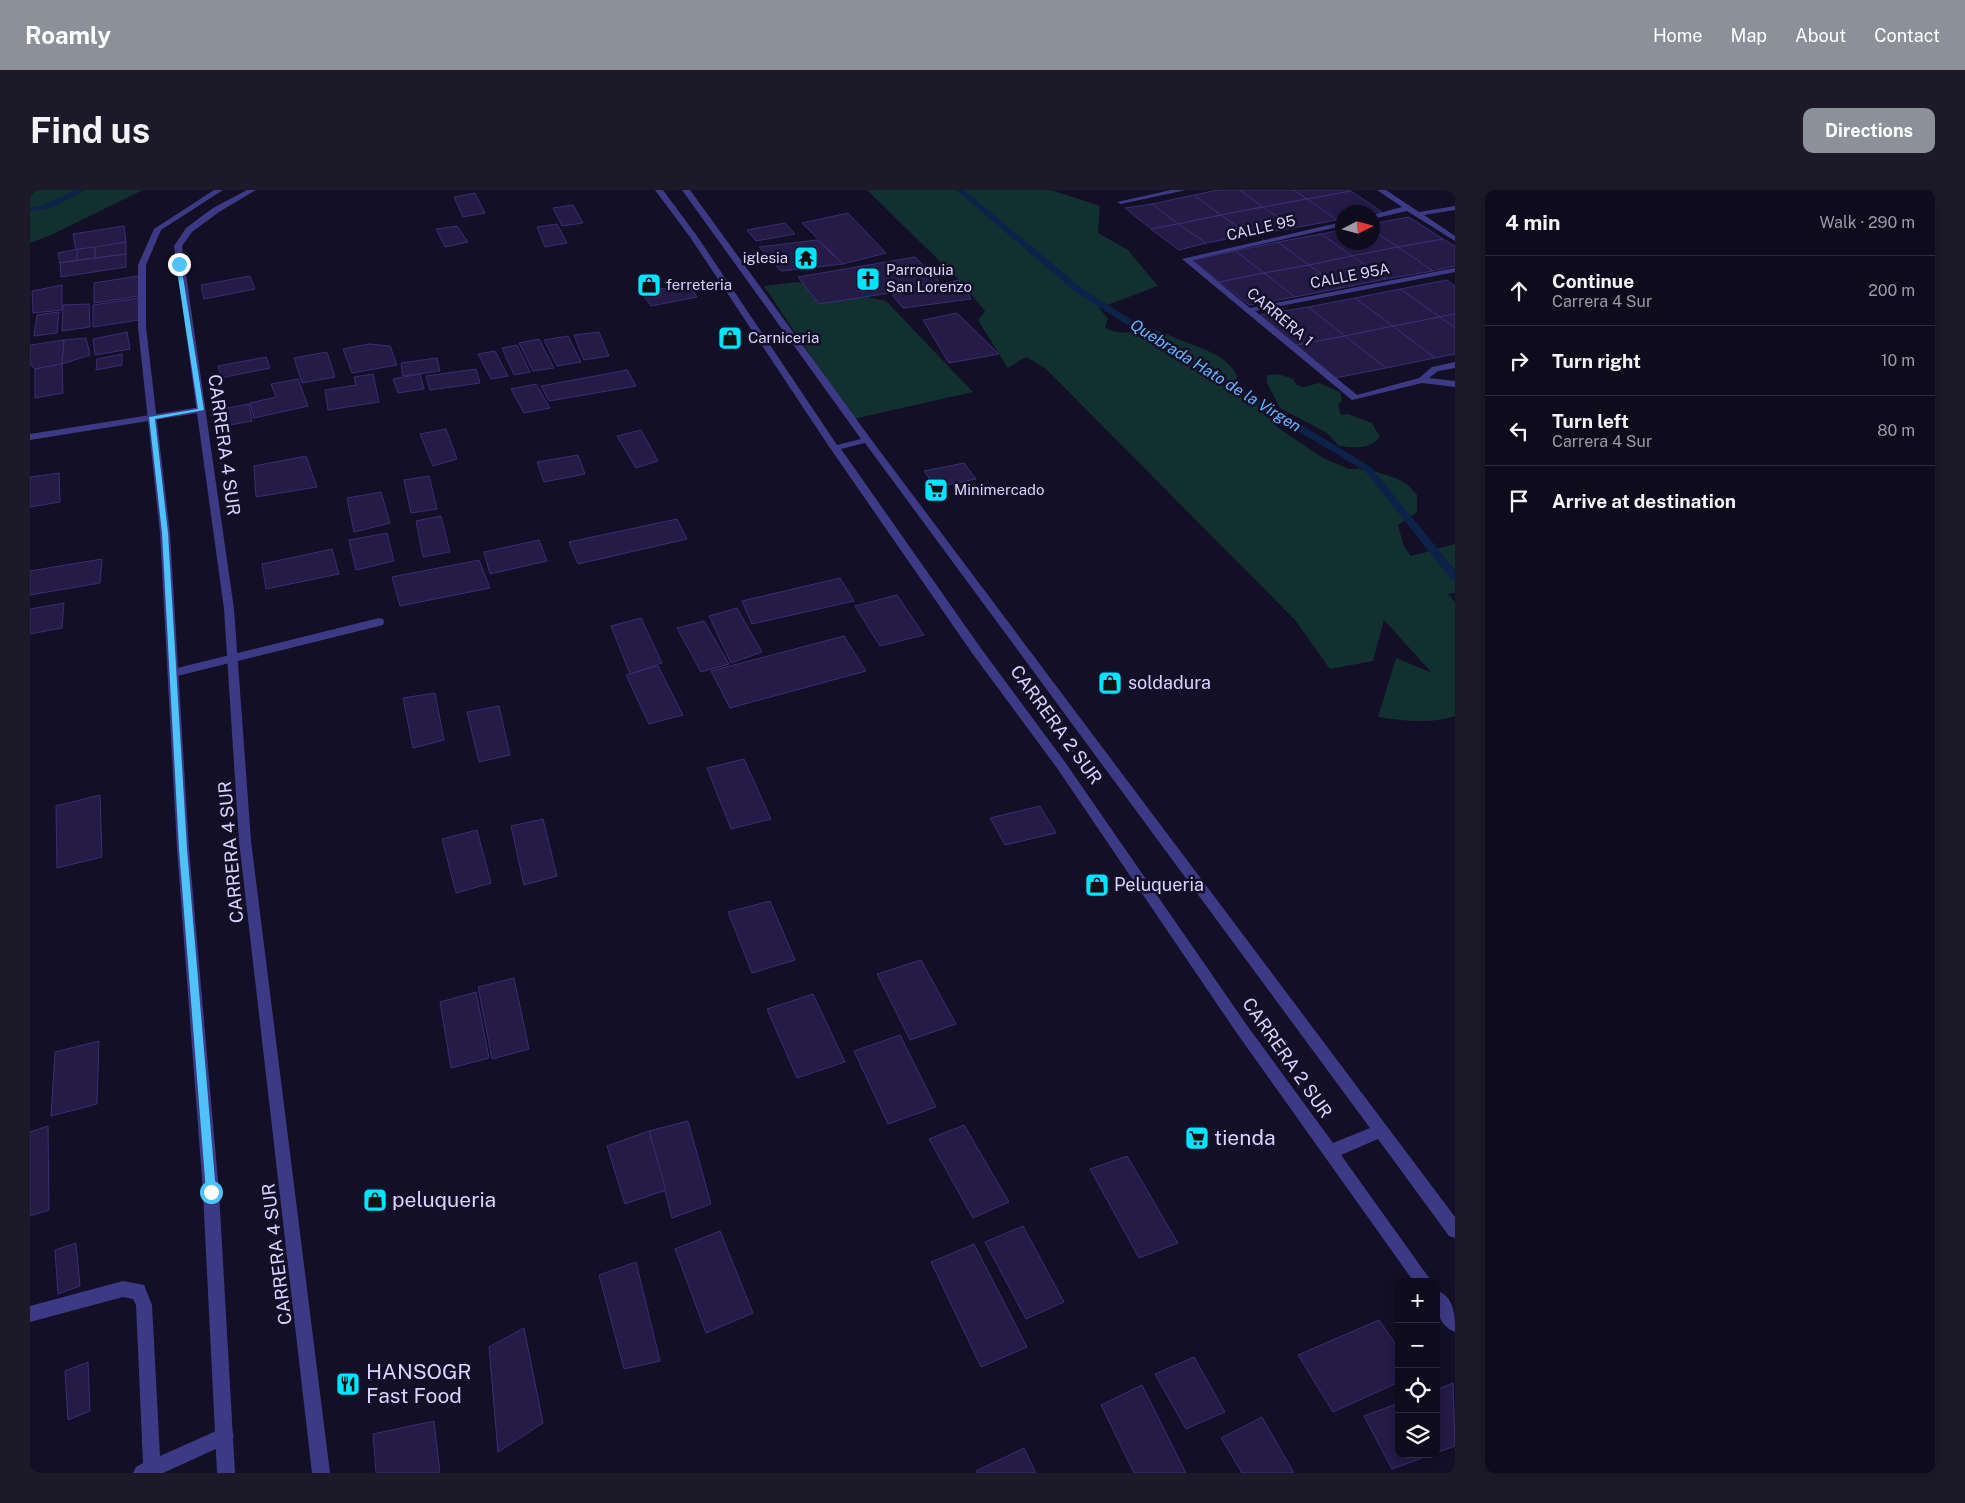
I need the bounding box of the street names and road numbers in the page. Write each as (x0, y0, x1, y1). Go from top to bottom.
street label: CALLE 95 (1225, 211, 1297, 244)
street label: CALLE 95A (1309, 259, 1391, 292)
street label: CARRERA 1 (1244, 284, 1317, 349)
street label: CARRERA 4 SUR (204, 373, 245, 517)
street label: CARRERA 2 SUR (1006, 661, 1107, 788)
street label: CARRERA 4 SUR (214, 780, 247, 924)
street label: CARRERA 2 SUR (1238, 994, 1337, 1122)
street label: CARRERA 4 SUR (257, 1182, 296, 1326)

